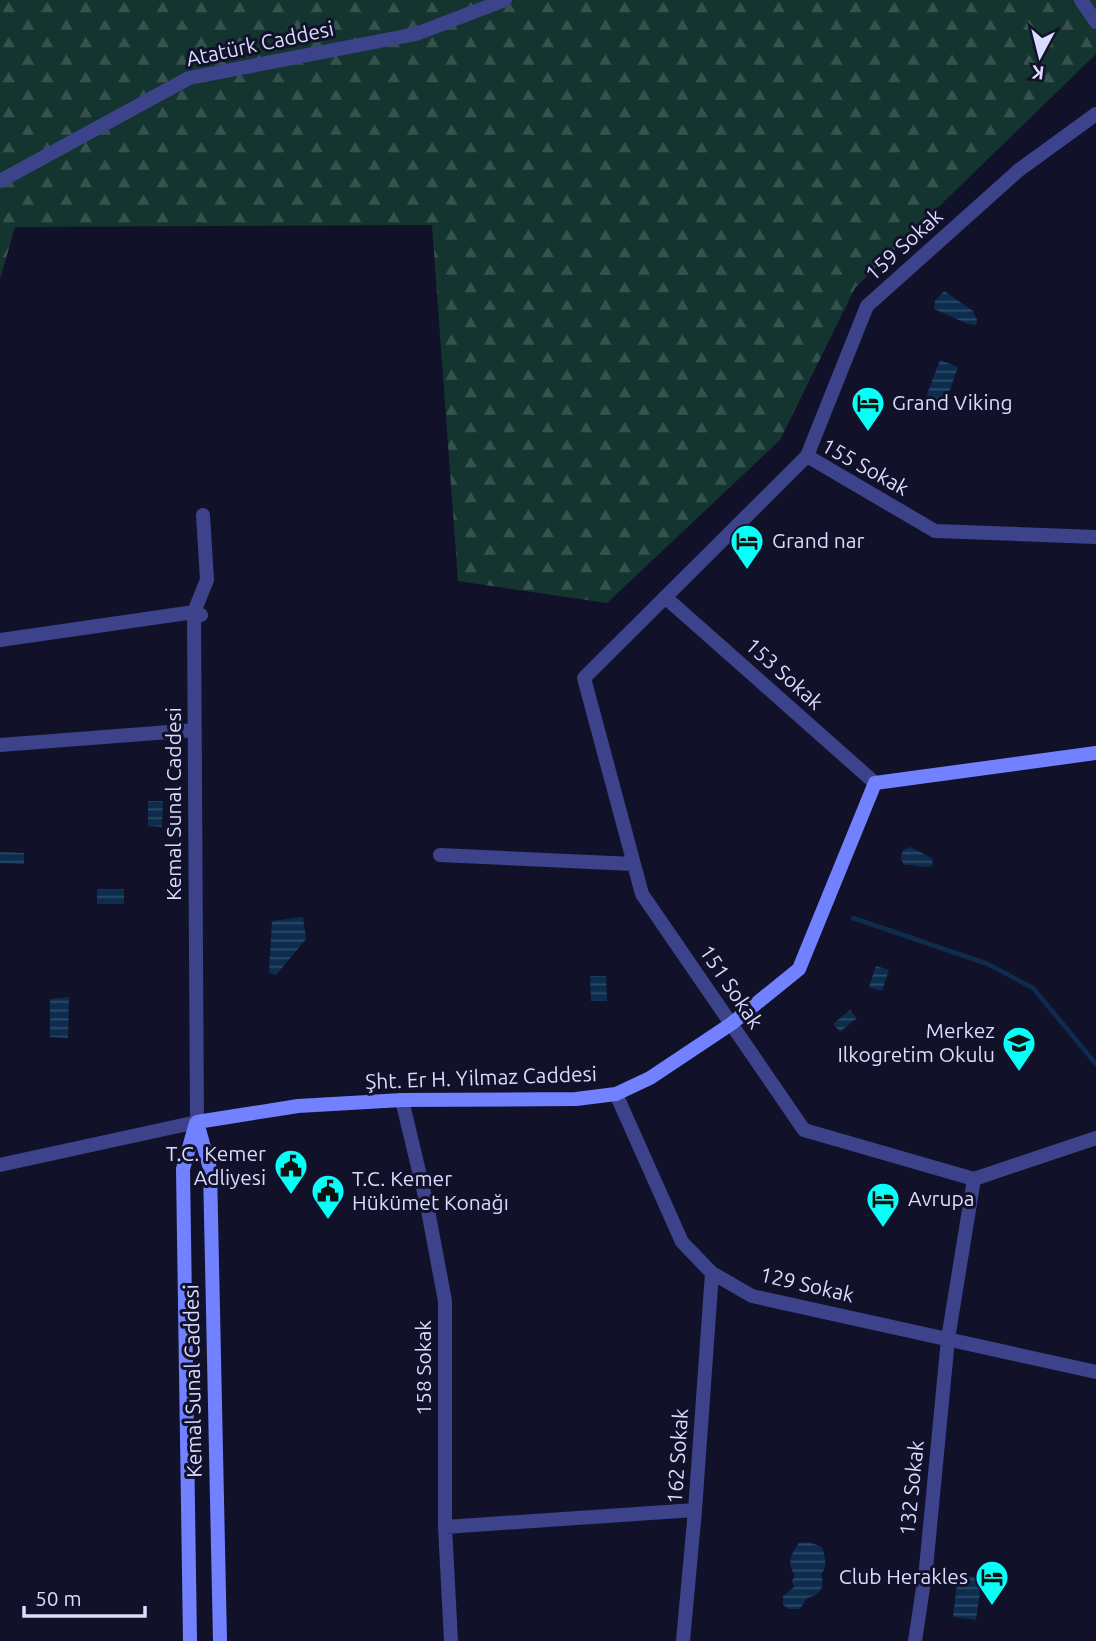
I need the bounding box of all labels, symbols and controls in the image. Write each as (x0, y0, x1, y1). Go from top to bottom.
street label: Atatürk Caddesi (184, 16, 336, 70)
north arrow (1005, 21, 1075, 91)
text: K (1030, 61, 1046, 85)
street label: 159 Sokak (860, 203, 947, 285)
hotel icon: Grand Viking (849, 384, 887, 433)
place label: Grand Viking (892, 390, 1013, 414)
street label: 155 Sokak (818, 432, 913, 500)
hotel icon: Grand nar (728, 522, 766, 571)
place label: Grand nar (772, 528, 865, 552)
street label: 153 Sokak (741, 632, 829, 714)
street label: Kemal Sunal Caddesi (161, 707, 185, 901)
street label: 151 Sokak (695, 940, 769, 1033)
place label: Merkez Ilkogretim Okulu (837, 1018, 995, 1066)
school or university icon: Merkez Ilkogretim Okulu (1000, 1024, 1038, 1073)
street label: Şht. Er H. Yilmaz Caddesi (365, 1061, 597, 1093)
place label: T.C. Kemer Adliyesi (166, 1141, 266, 1189)
public building icon: T.C. Kemer Adliyesi (272, 1147, 310, 1196)
place label: T.C. Kemer Hükümet Konağı (352, 1166, 509, 1214)
public building icon: T.C. Kemer Hükümet Konağı (309, 1172, 347, 1221)
hotel icon: Avrupa (864, 1180, 902, 1229)
place label: Avrupa (908, 1186, 975, 1210)
street label: 129 Sokak (758, 1262, 857, 1307)
street label: Kemal Sunal Caddesi (178, 1284, 206, 1478)
street label: 158 Sokak (411, 1320, 435, 1416)
street label: 162 Sokak (662, 1407, 692, 1504)
street label: 132 Sokak (894, 1439, 928, 1537)
hotel icon: Club Herakles (973, 1558, 1011, 1607)
place label: Club Herakles (839, 1564, 968, 1588)
scale bar (24, 1574, 145, 1618)
text: 50 m (35, 1586, 82, 1610)

